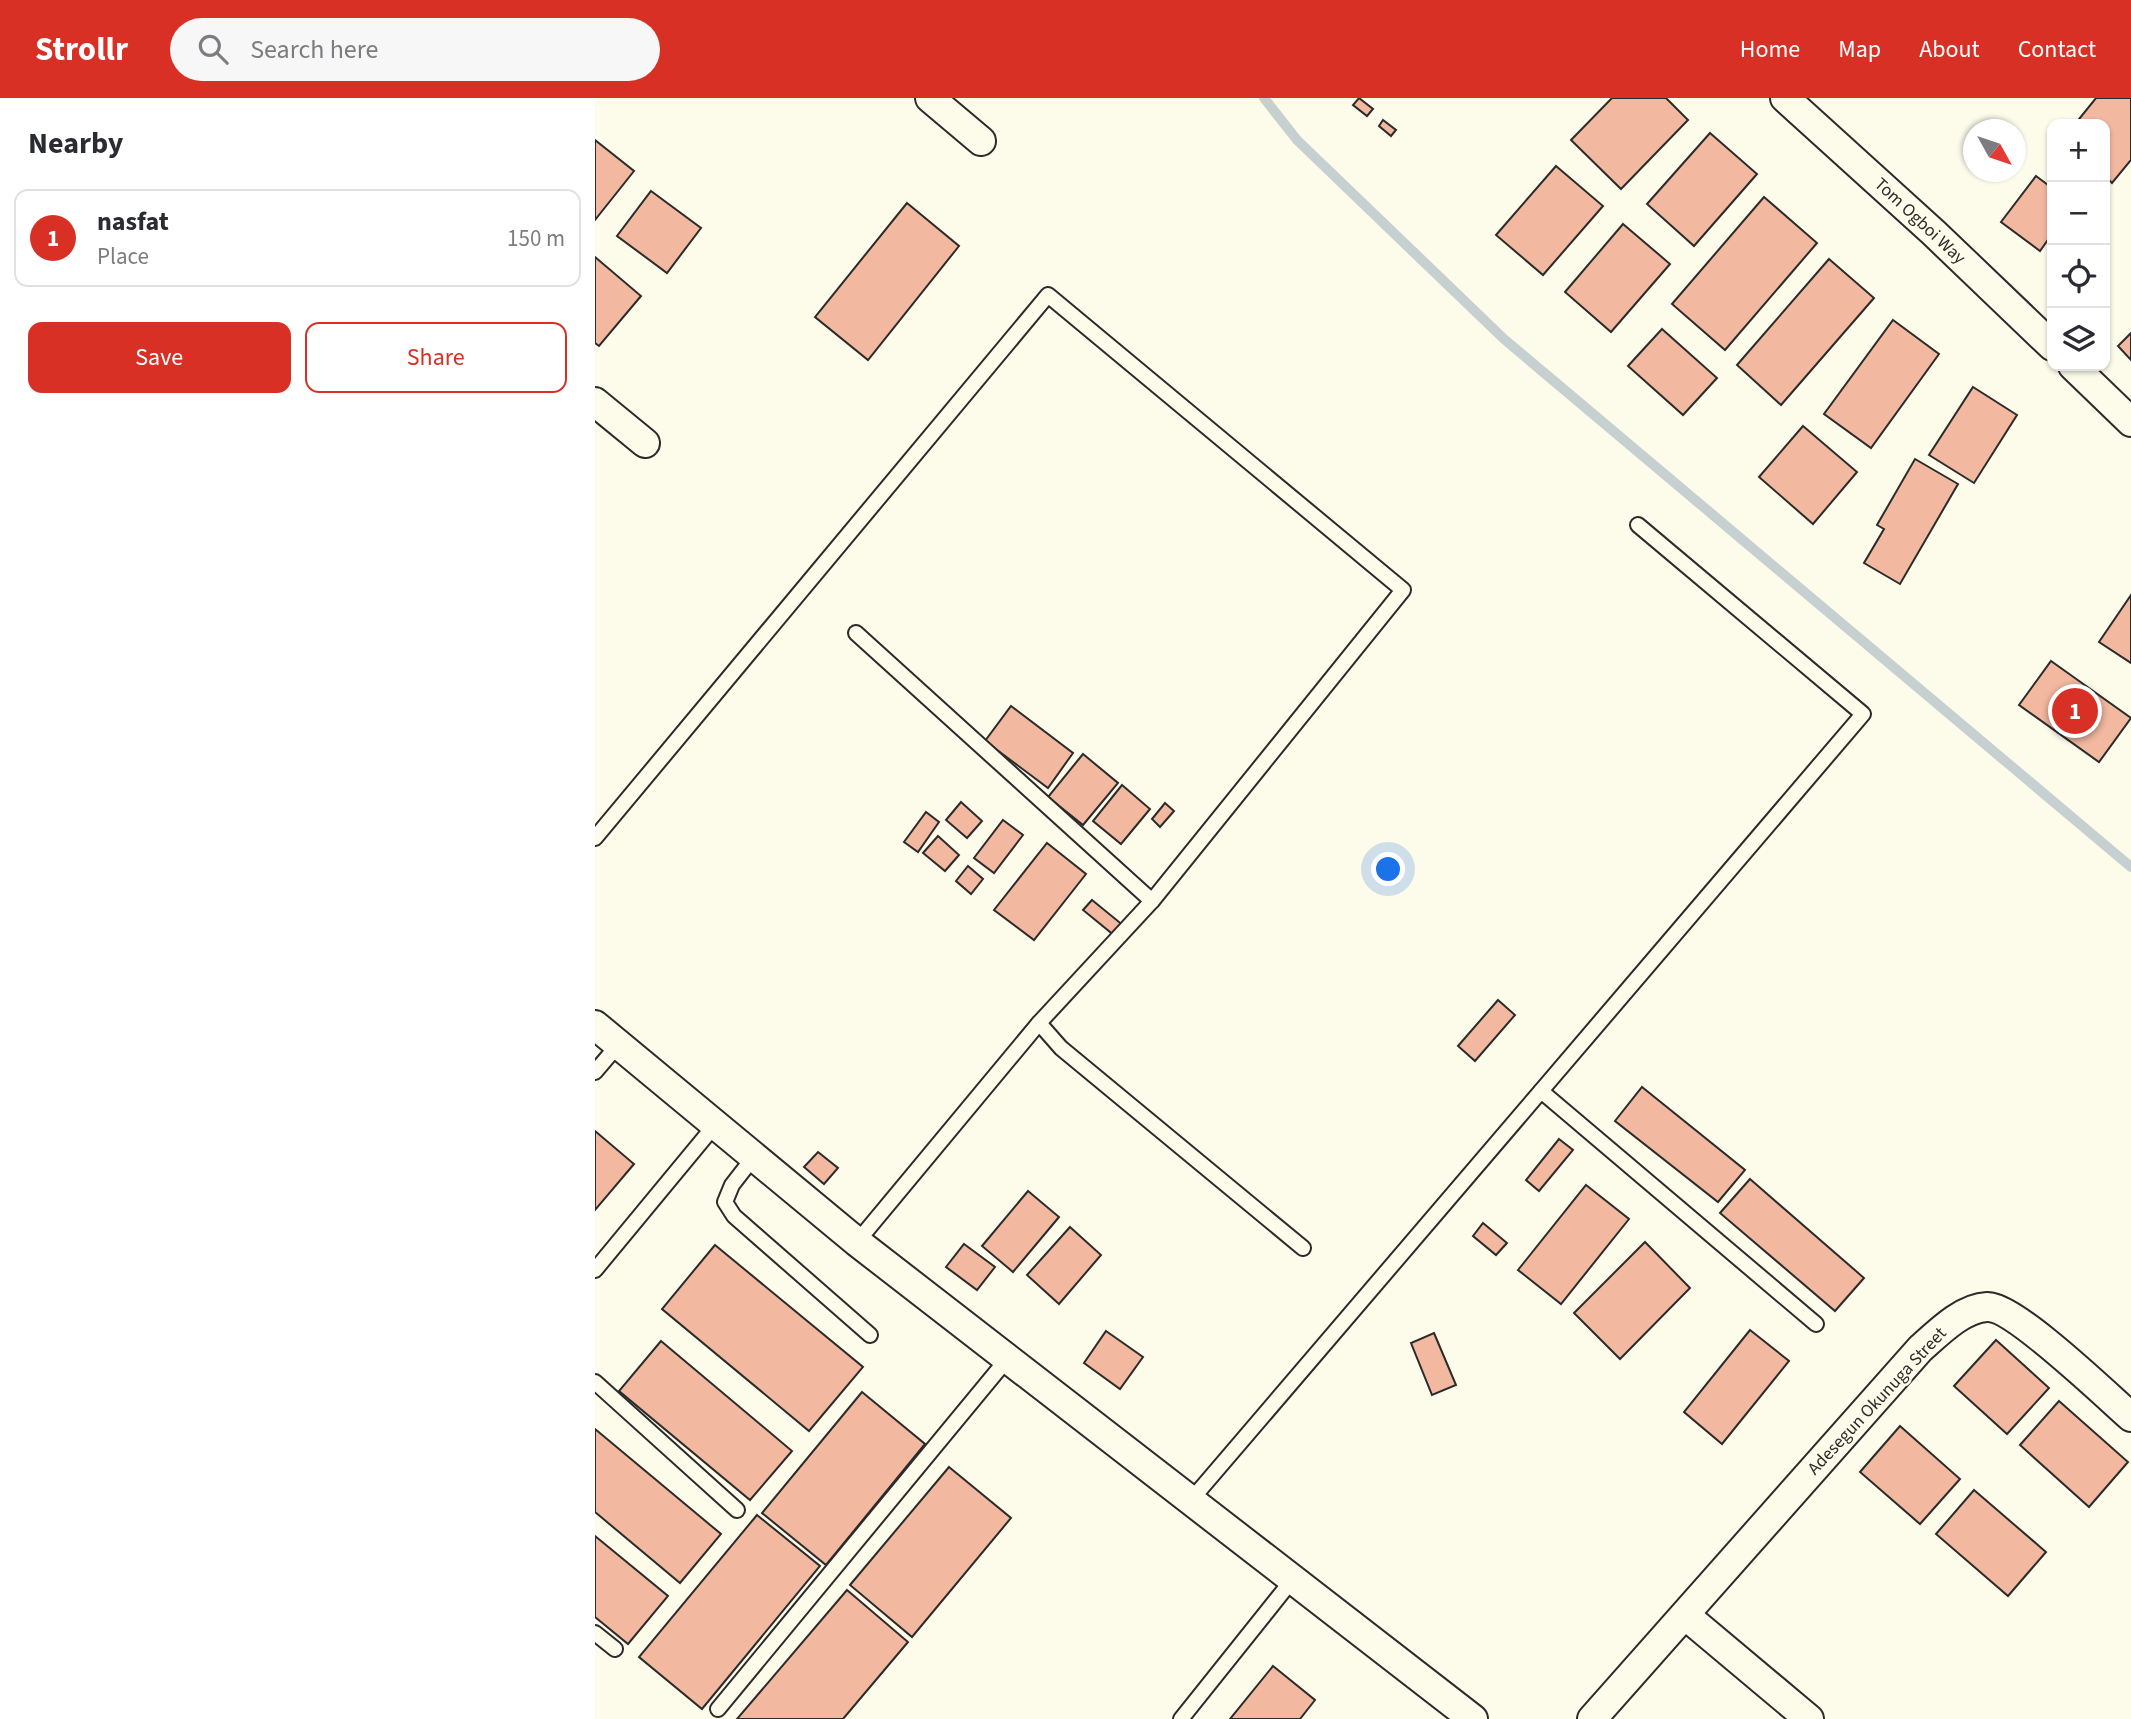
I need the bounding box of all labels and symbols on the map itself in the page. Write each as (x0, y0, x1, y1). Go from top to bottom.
north arrow (1963, 119, 2026, 182)
street label: Tom Ogboi Way (1869, 172, 1972, 270)
pin: 1 (2052, 685, 2098, 737)
your location (1371, 852, 1405, 886)
street label: Adesegun Okunuga Street (1802, 1322, 1952, 1480)

